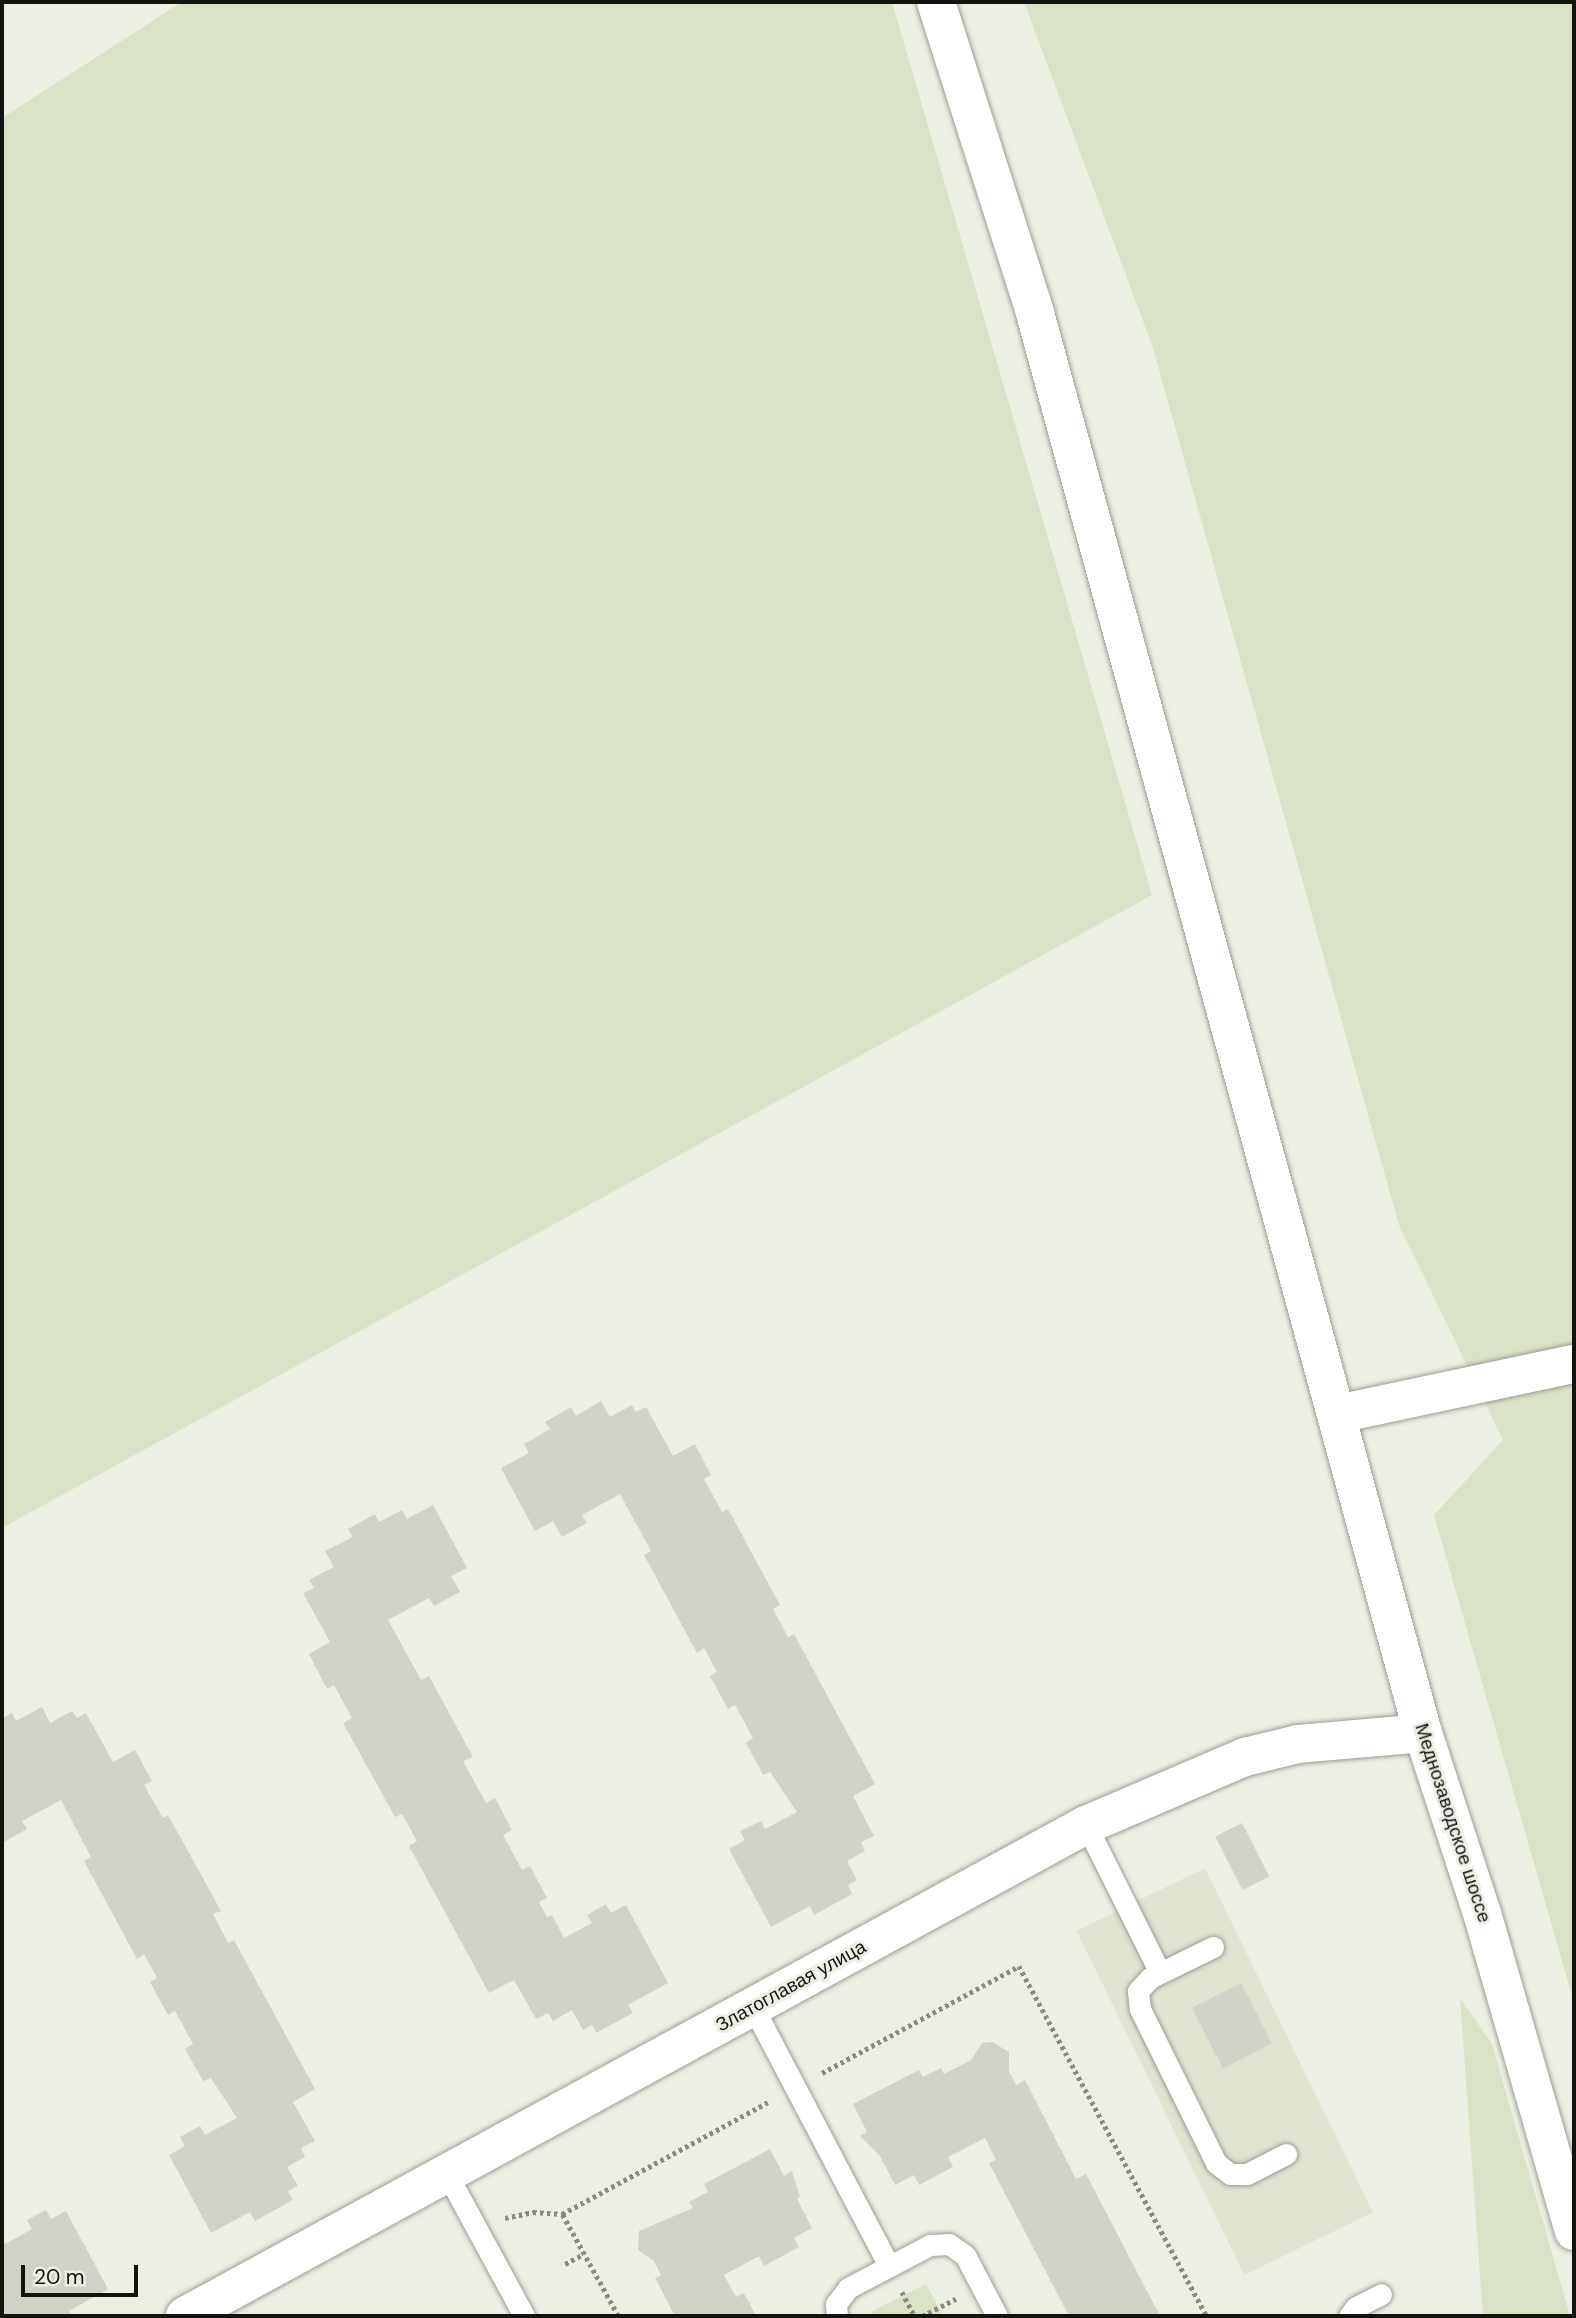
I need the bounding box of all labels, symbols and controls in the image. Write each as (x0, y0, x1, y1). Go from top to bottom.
street label: Меднозаводское шоссе (1410, 1721, 1496, 1925)
street label: Златоглавая улица (712, 1935, 870, 2037)
scale bar (24, 2252, 142, 2296)
text: 20 m (34, 2263, 85, 2291)

